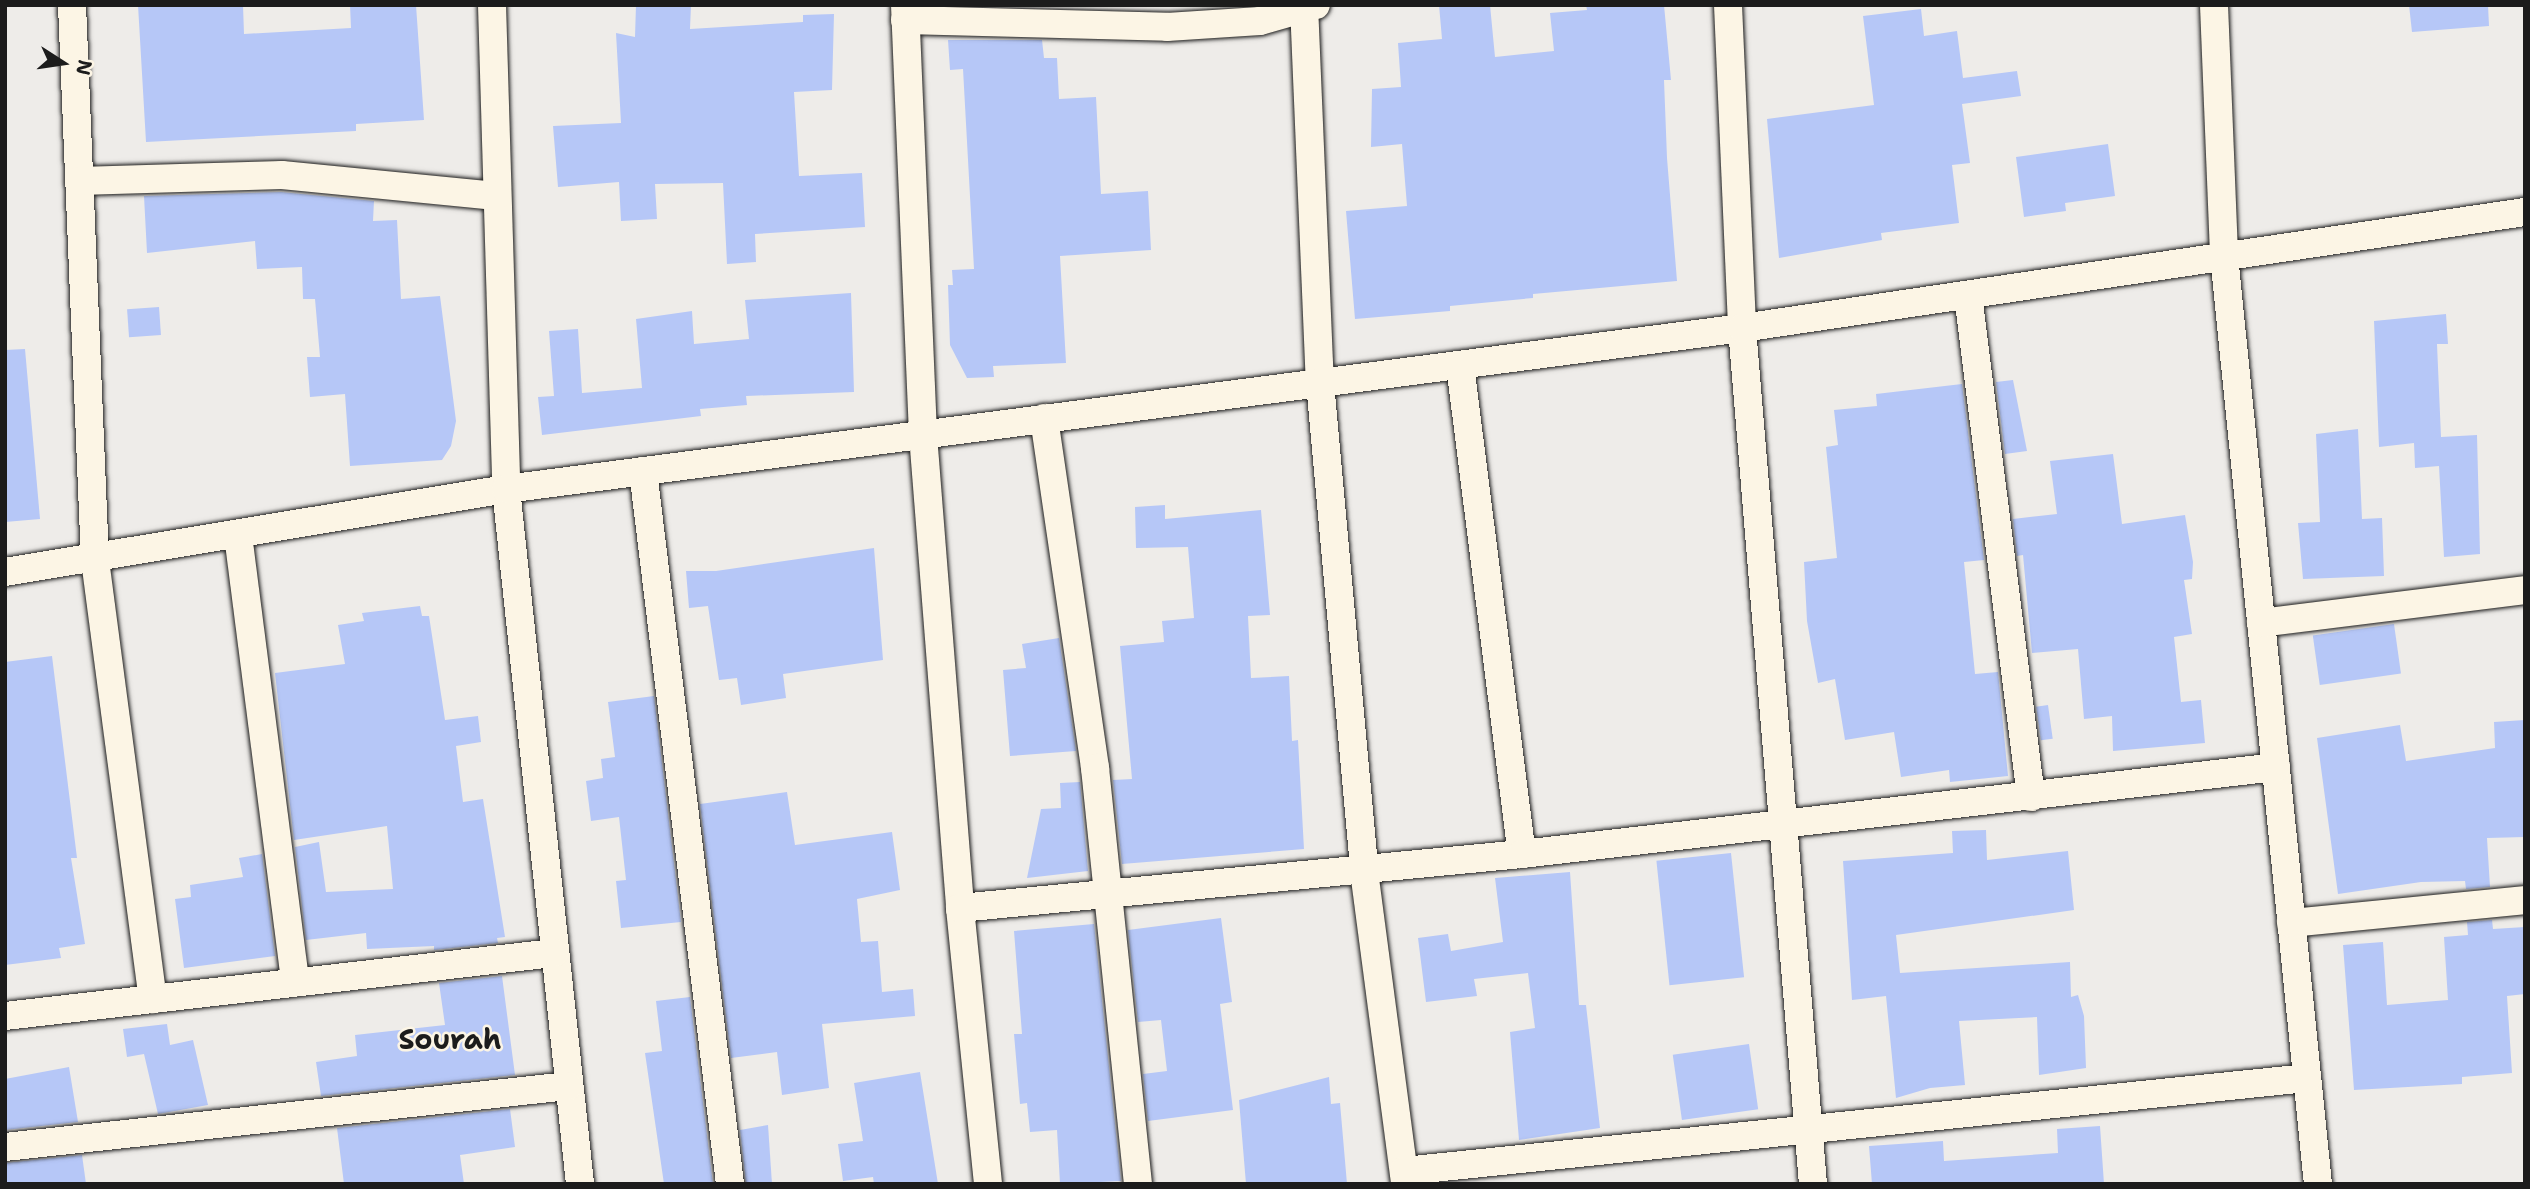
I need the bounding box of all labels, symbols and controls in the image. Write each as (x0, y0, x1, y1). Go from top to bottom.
north arrow (28, 28, 98, 98)
text: N (70, 58, 98, 77)
district label: Sourah (398, 1022, 502, 1056)

